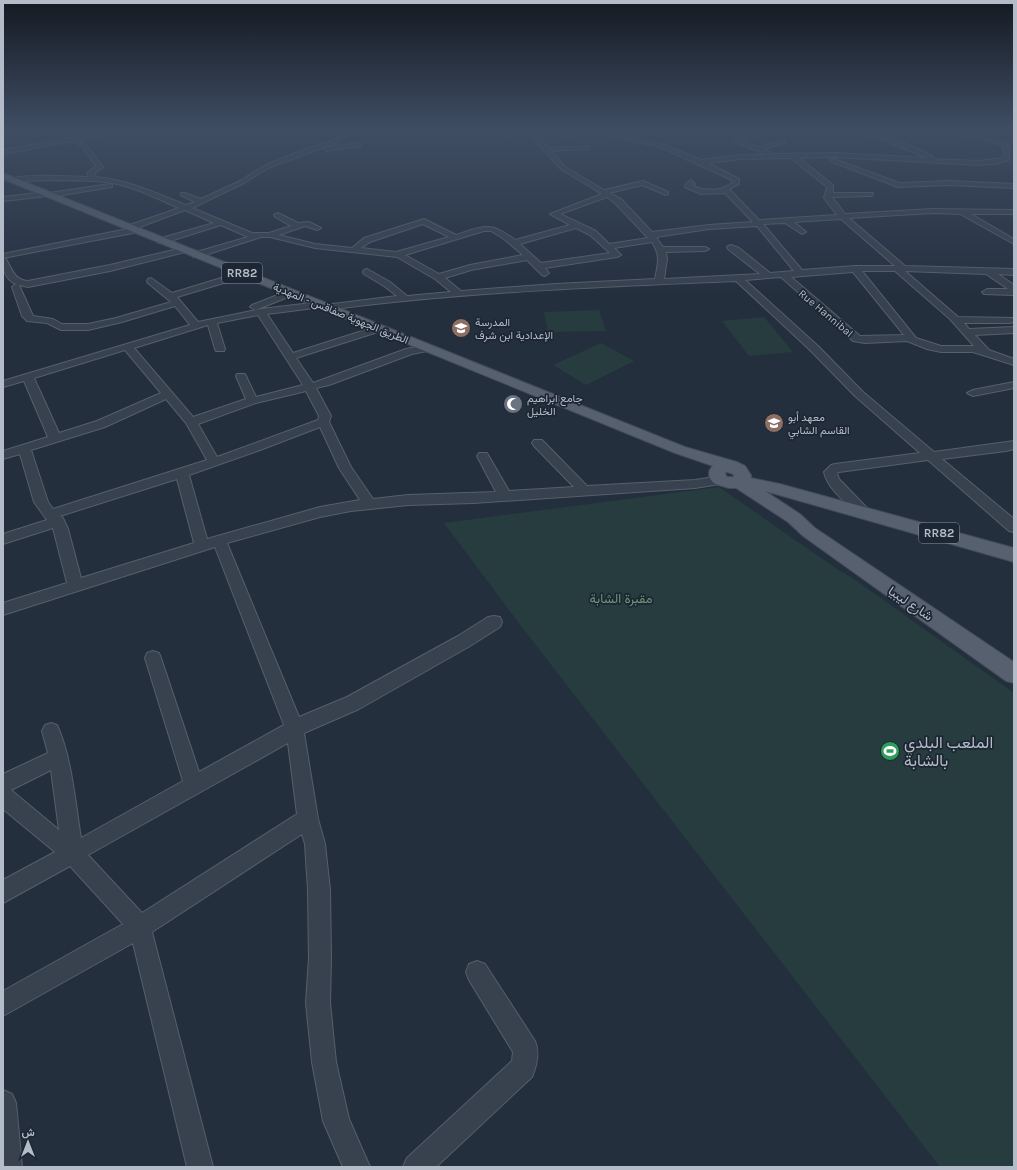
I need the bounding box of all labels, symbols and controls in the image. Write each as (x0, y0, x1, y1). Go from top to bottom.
road number: RR82 (222, 263, 262, 283)
street label: الطريق الجهوية صفاقس - المهدية (271, 280, 410, 347)
street label: Rue Hannibal (796, 287, 856, 340)
place label: المدرسة الإعدادية ابن شرف (475, 316, 553, 342)
school or university icon: المدرسة الإعدادية ابن شرف (450, 317, 472, 339)
place label: جامع ابراهيم الخليل (527, 392, 583, 418)
mosque icon: جامع ابراهيم الخليل (502, 393, 524, 415)
place label: معهد أبو القاسم الشابي (788, 411, 850, 440)
school or university icon: معهد أبو القاسم الشابي (763, 412, 785, 434)
road number: RR82 (919, 523, 959, 543)
street label: شارع ليبيا (885, 583, 936, 625)
park label: مقبرة الشابة (590, 591, 652, 607)
place label: الملعب البلدي بالشابة (904, 733, 993, 770)
sports icon: الملعب البلدي بالشابة (879, 740, 901, 762)
north arrow (8, 1122, 48, 1162)
text: ش (21, 1126, 35, 1139)

